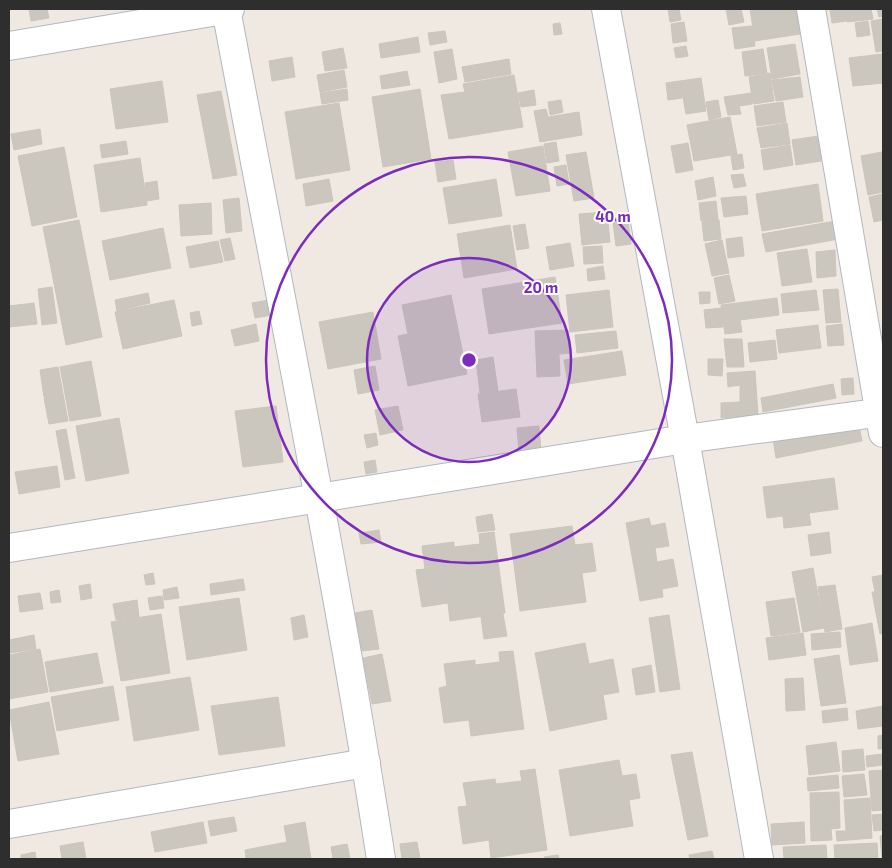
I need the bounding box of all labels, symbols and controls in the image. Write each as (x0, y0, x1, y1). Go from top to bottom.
text: 40 m (595, 207, 631, 225)
text: 20 m (524, 278, 558, 296)
centre of rings (460, 351, 478, 369)

